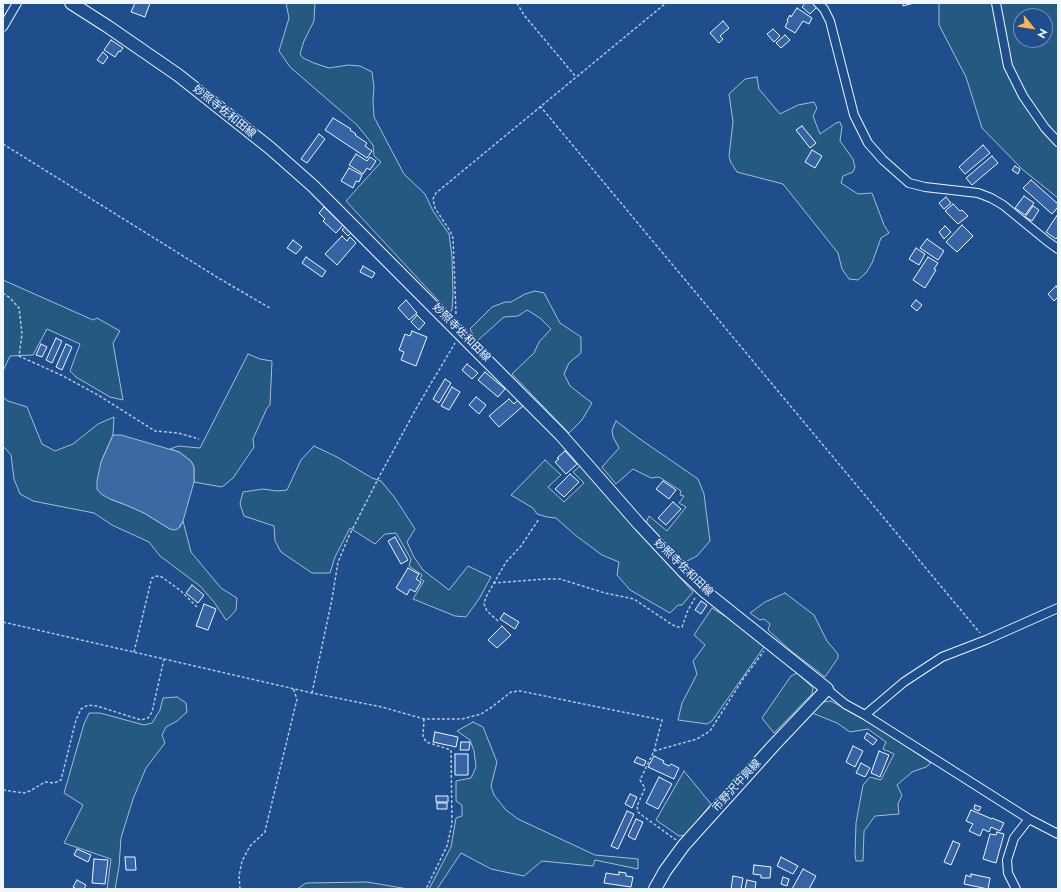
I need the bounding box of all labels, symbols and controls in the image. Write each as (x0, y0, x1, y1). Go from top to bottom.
north arrow (1013, 8, 1053, 48)
text: N (1033, 26, 1052, 41)
street label: 妙照寺佐和田線 (190, 83, 258, 141)
street label: 妙照寺佐和田線 (429, 301, 493, 365)
street label: 妙照寺佐和田線 (651, 537, 715, 599)
street label: 市野沢中興線 (710, 757, 764, 815)

